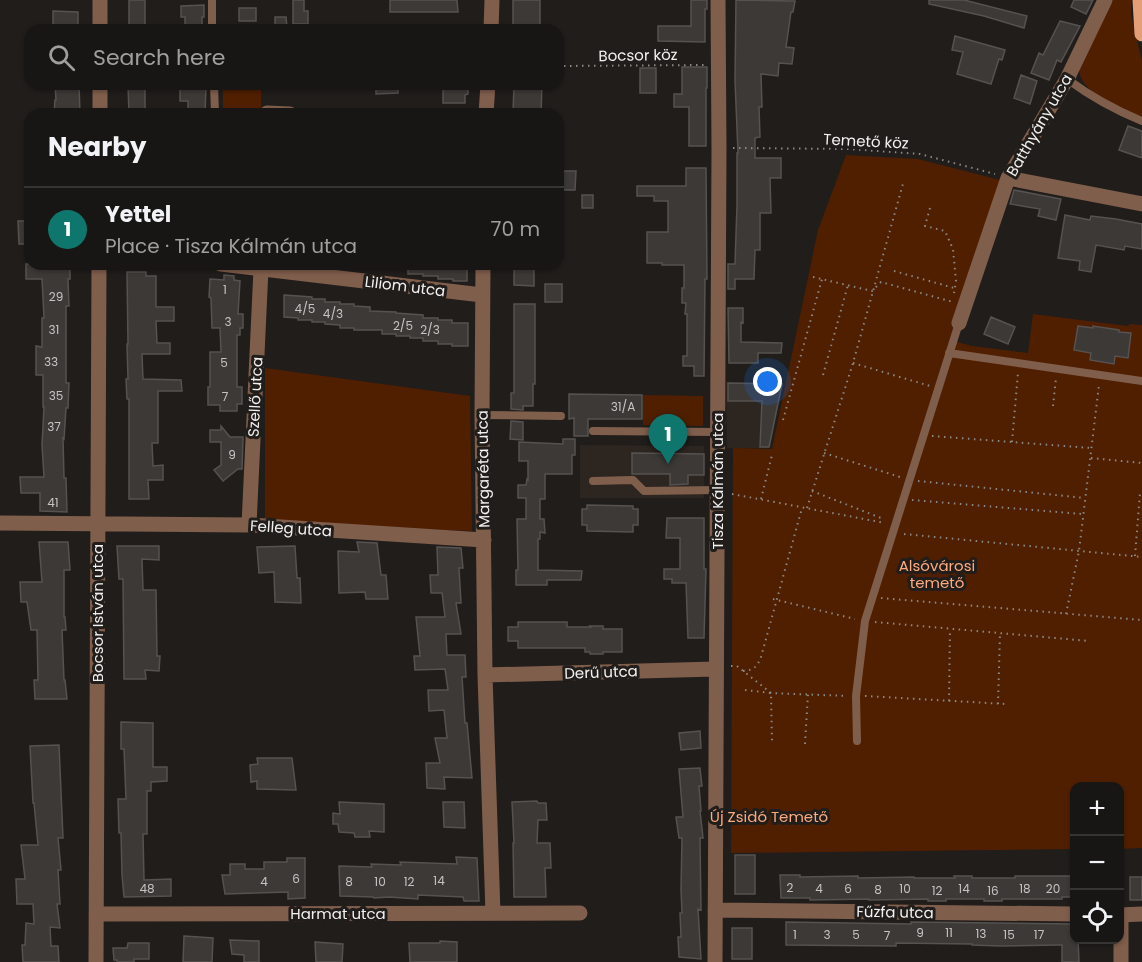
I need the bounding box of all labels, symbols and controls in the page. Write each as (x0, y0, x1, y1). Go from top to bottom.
search box (24, 24, 564, 90)
icon: search (45, 41, 78, 74)
text: Search here (93, 42, 226, 73)
street label: Bocsor köz (598, 44, 678, 66)
street label: Batthyány utca (1001, 70, 1077, 180)
street label: Temető köz (823, 128, 909, 154)
text: Nearby (48, 129, 146, 165)
text: Yettel (105, 199, 171, 230)
text: 1 (64, 215, 71, 243)
text: 70 m (491, 215, 540, 243)
text: Place · Tisza Kálmán utca (105, 232, 357, 260)
street label: Liliom utca (364, 271, 446, 301)
house number: 1 (223, 281, 227, 298)
house number: 29 (49, 288, 63, 305)
house number: 4/5 (295, 300, 315, 317)
house number: 4/3 (323, 305, 343, 322)
house number: 3 (224, 313, 232, 330)
house number: 2/5 (393, 317, 413, 334)
house number: 31 (49, 321, 59, 338)
house number: 2/3 (420, 321, 440, 338)
house number: 33 (44, 353, 58, 370)
house number: 5 (220, 354, 228, 371)
street label: Szellő utca (242, 356, 268, 438)
your location (753, 367, 782, 396)
house number: 35 (49, 387, 63, 404)
house number: 7 (222, 388, 229, 405)
house number: 31/A (611, 398, 635, 415)
street label: Margaréta utca (471, 410, 495, 528)
street label: Tisza Kálmán utca (707, 413, 728, 549)
pin: 1 (648, 414, 688, 464)
house number: 37 (47, 418, 61, 435)
house number: 9 (228, 446, 236, 463)
house number: 41 (47, 494, 59, 511)
street label: Felleg utca (249, 515, 333, 541)
street label: Bocsor István utca (87, 544, 108, 682)
park label: Alsóvárosi temető (899, 555, 975, 593)
street label: Derű utca (564, 660, 638, 684)
map controls (1070, 782, 1124, 944)
button: + (1070, 782, 1124, 836)
park label: Új Zsidó Temető (710, 806, 828, 827)
button: − (1070, 836, 1124, 890)
house number: 6 (292, 870, 300, 887)
house number: 14 (433, 872, 445, 889)
house number: 4 (260, 873, 268, 890)
house number: 8 (345, 873, 353, 890)
house number: 10 (374, 873, 386, 890)
house number: 12 (404, 873, 414, 890)
house number: 2 (787, 879, 794, 896)
house number: 48 (139, 880, 155, 897)
house number: 4 (815, 880, 823, 897)
house number: 6 (844, 880, 852, 897)
house number: 10 (899, 880, 911, 897)
house number: 14 (958, 880, 970, 897)
house number: 18 (1019, 880, 1031, 897)
house number: 20 (1046, 880, 1060, 897)
house number: 8 (874, 881, 882, 898)
house number: 12 (932, 882, 942, 899)
house number: 16 (987, 882, 999, 899)
button: locate (1070, 890, 1124, 944)
street label: Fűzfa utca (856, 901, 934, 923)
street label: Harmat utca (290, 903, 386, 924)
house number: 9 (916, 924, 924, 941)
house number: 11 (945, 924, 953, 941)
house number: 13 (976, 925, 986, 942)
house number: 1 (793, 926, 797, 943)
house number: 3 (823, 926, 831, 943)
house number: 5 (852, 926, 860, 943)
house number: 15 (1003, 926, 1015, 943)
house number: 17 (1034, 926, 1045, 943)
house number: 7 (884, 927, 891, 944)

